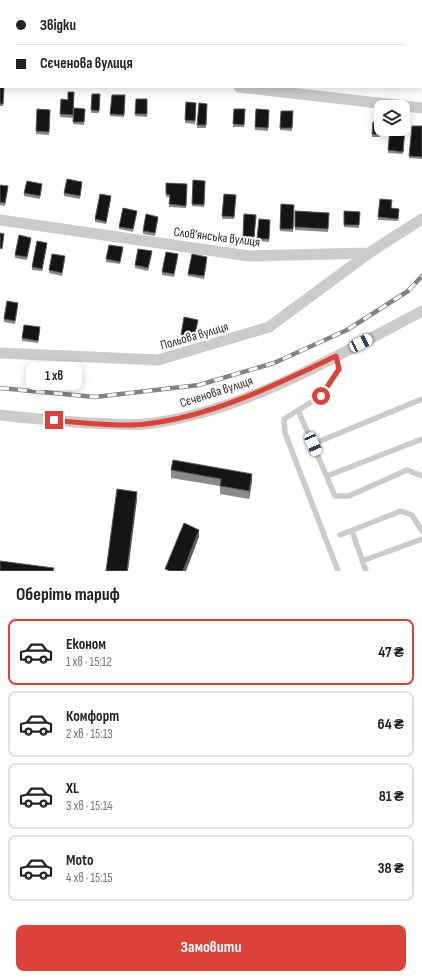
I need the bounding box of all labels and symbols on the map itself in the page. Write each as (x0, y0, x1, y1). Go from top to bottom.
street label: Слов’янська вулиця (173, 224, 261, 250)
street label: Польова вулиця (158, 319, 230, 353)
car (348, 332, 374, 354)
callout: 1 хв (26, 362, 82, 390)
street label: Сєченова вулиця (178, 373, 255, 411)
route start (312, 387, 330, 405)
route end (45, 411, 63, 429)
car (303, 431, 323, 457)

